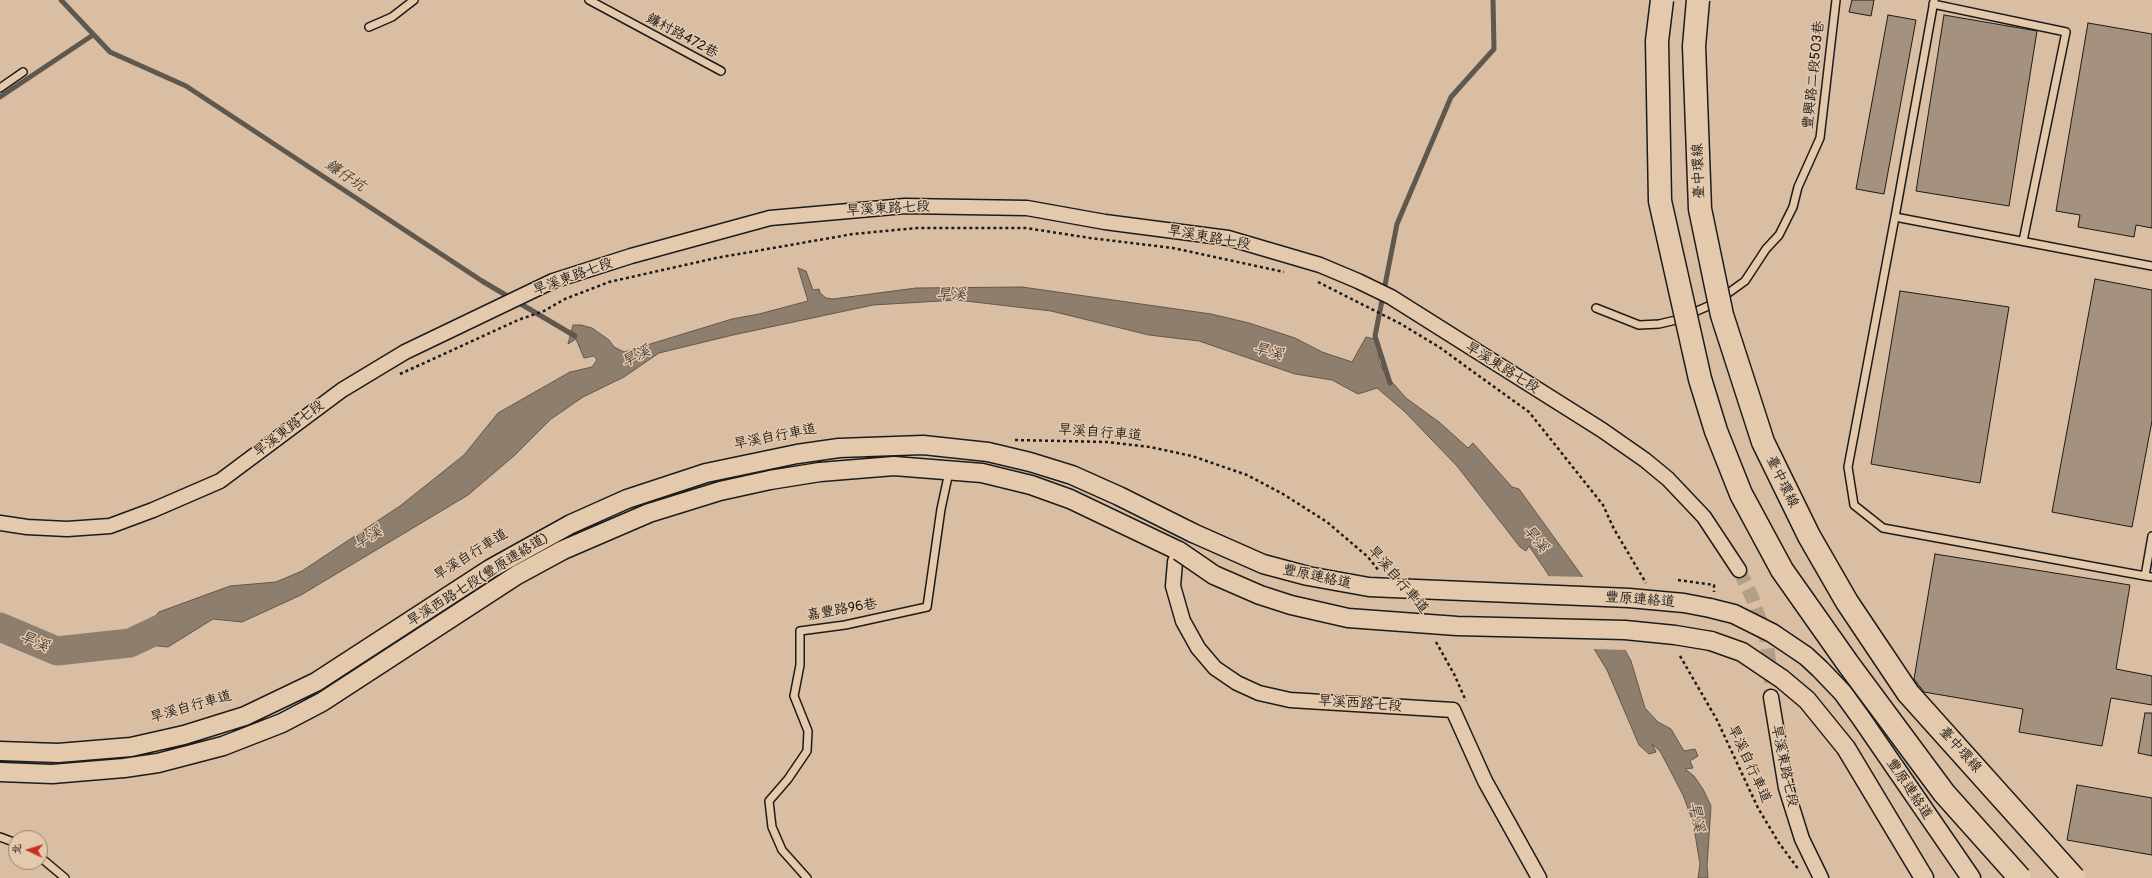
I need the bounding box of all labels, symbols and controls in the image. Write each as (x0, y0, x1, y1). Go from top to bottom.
street label: 鐮村路472巷 (643, 10, 721, 62)
street label: 豐興路二段503巷 (1800, 20, 1828, 130)
street label: 臺中環線 (1690, 143, 1708, 199)
water label: 鐮仔坑 (321, 156, 369, 196)
street label: 旱溪東路七段 (846, 198, 930, 220)
street label: 旱溪東路七段 (1166, 222, 1252, 254)
street label: 旱溪東路七段 (531, 255, 615, 299)
water label: 旱溪 (936, 285, 966, 305)
water label: 旱溪 (1251, 339, 1285, 365)
street label: 旱溪東路七段 (1462, 339, 1542, 397)
water label: 旱溪 (619, 342, 653, 372)
street label: 旱溪東路七段 (250, 397, 328, 461)
street label: 旱溪自行車道 (732, 421, 818, 453)
street label: 旱溪自行車道 (1058, 422, 1142, 444)
street label: 臺中環線 (1762, 453, 1802, 511)
water label: 旱溪 (1518, 522, 1552, 556)
water label: 旱溪 (351, 523, 385, 553)
street label: 旱溪自行車道 (431, 526, 511, 584)
street label: 旱溪西路七段(豐原連絡道) (404, 530, 552, 630)
street label: 旱溪自行車道 (1364, 543, 1432, 617)
street label: 豐原連絡道 (1281, 562, 1353, 592)
street label: 豐原連絡道 (1604, 589, 1676, 611)
street label: 嘉豐路96巷 (805, 596, 879, 624)
water label: 旱溪 (17, 628, 51, 656)
street label: 旱溪自行車道 (148, 687, 234, 727)
street label: 旱溪西路七段 (1318, 693, 1402, 715)
street label: 旱溪自行車道 (1724, 722, 1774, 806)
street label: 旱溪東路七段 (1767, 723, 1801, 809)
street label: 臺中環線 (1935, 724, 1985, 776)
street label: 豐原連絡道 (1882, 755, 1936, 823)
water label: 旱溪 (1684, 801, 1708, 833)
north arrow (8, 830, 48, 870)
text: 北 (10, 843, 23, 855)

